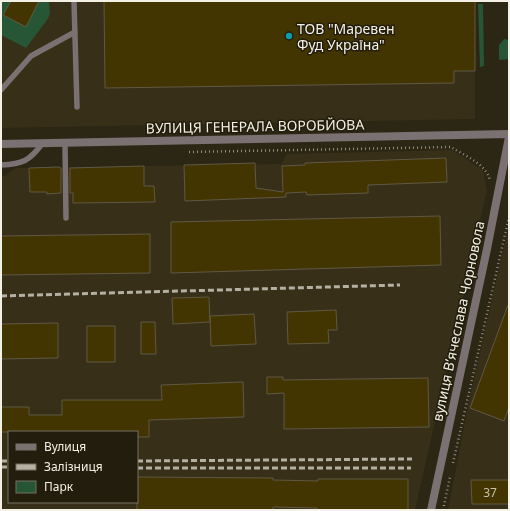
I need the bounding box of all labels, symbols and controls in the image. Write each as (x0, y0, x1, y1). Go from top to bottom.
place label: ТОВ "Маревен Фуд Україна" (297, 19, 395, 54)
marker: ТОВ "Маревен Фуд Україна" (284, 31, 294, 41)
street label: ВУЛИЦЯ ГЕНЕРАЛА ВОРОБЙОВА (146, 115, 365, 137)
street label: вулиця Вʼячеслава Чорновола (427, 219, 489, 423)
legend (8, 431, 138, 503)
text: Вулиця (44, 438, 86, 455)
text: Залізниця (44, 458, 103, 475)
text: Парк (44, 478, 74, 495)
house number: 37 (483, 484, 497, 501)

